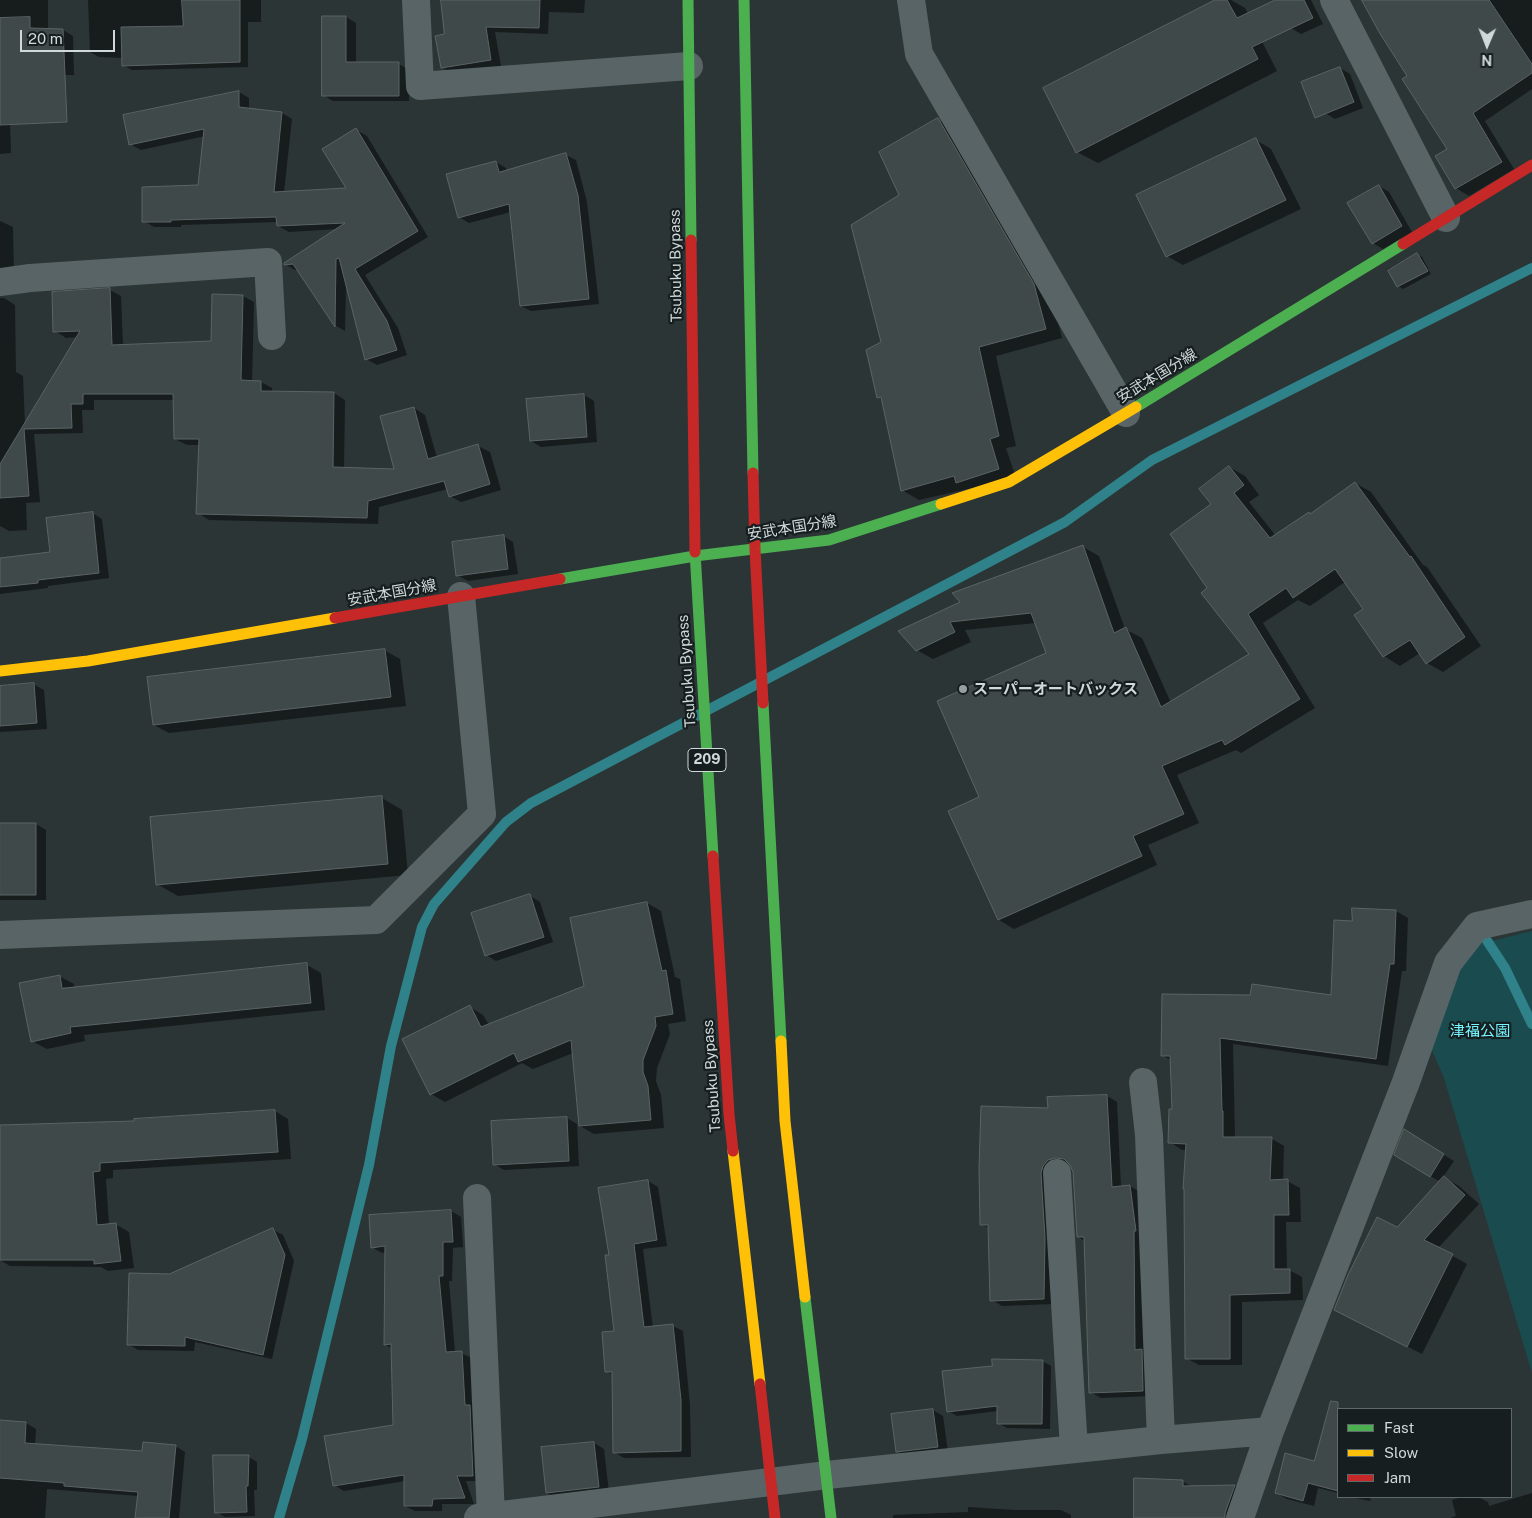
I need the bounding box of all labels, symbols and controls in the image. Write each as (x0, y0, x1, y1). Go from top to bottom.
scale bar (22, 20, 118, 52)
north arrow (1462, 20, 1512, 70)
text: 20 m (28, 30, 63, 47)
text: N (1481, 52, 1492, 68)
street label: Tsubuku Bypass (666, 209, 686, 323)
street label: 安武本国分線 (1114, 345, 1200, 407)
street label: 安武本国分線 (746, 512, 838, 544)
street label: 安武本国分線 (346, 576, 438, 610)
street label: Tsubuku Bypass (674, 614, 700, 728)
place label: スーパーオートバックス (973, 680, 1138, 698)
marker: スーパーオートバックス (957, 683, 969, 695)
road number: 209 (688, 748, 726, 772)
street label: Tsubuku Bypass (699, 1019, 725, 1133)
park label: 津福公園 (1450, 1022, 1510, 1040)
legend (1337, 1408, 1512, 1498)
text: Fast (1384, 1419, 1414, 1436)
text: Slow (1384, 1444, 1418, 1461)
text: Jam (1384, 1469, 1411, 1486)

